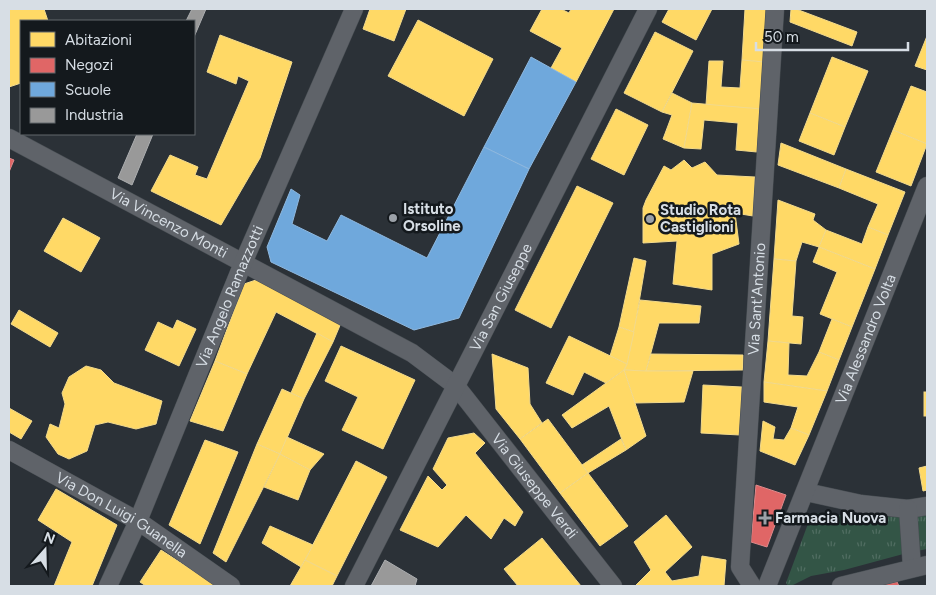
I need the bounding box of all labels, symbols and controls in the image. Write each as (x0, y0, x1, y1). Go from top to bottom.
legend (20, 20, 195, 135)
scale bar (756, 20, 908, 52)
text: 50 m (764, 28, 799, 46)
text: Abitazioni (65, 31, 132, 49)
text: Negozi (65, 56, 113, 74)
text: Scuole (65, 81, 111, 99)
text: Industria (65, 106, 123, 124)
street label: Via Vincenzo Monti (107, 184, 231, 262)
place label: Istituto Orsoline (403, 200, 461, 235)
place label: Studio Rota Castiglioni (660, 201, 741, 236)
marker: Istituto Orsoline (387, 212, 399, 224)
marker: Studio Rota Castiglioni (644, 213, 656, 225)
street label: Via Angelo Ramazzotti (192, 223, 267, 370)
street label: Via San Giuseppe (466, 240, 536, 354)
street label: Via Sant'Antonio (744, 242, 769, 356)
street label: Via Alessandro Volta (832, 271, 900, 407)
street label: Via Giuseppe Verdi (488, 430, 581, 542)
street label: Via Don Luigi Guanella (53, 469, 191, 562)
place label: Farmacia Nuova (775, 509, 886, 527)
marker: Farmacia Nuova (759, 512, 771, 524)
north arrow (20, 525, 70, 575)
text: N (41, 528, 57, 548)

